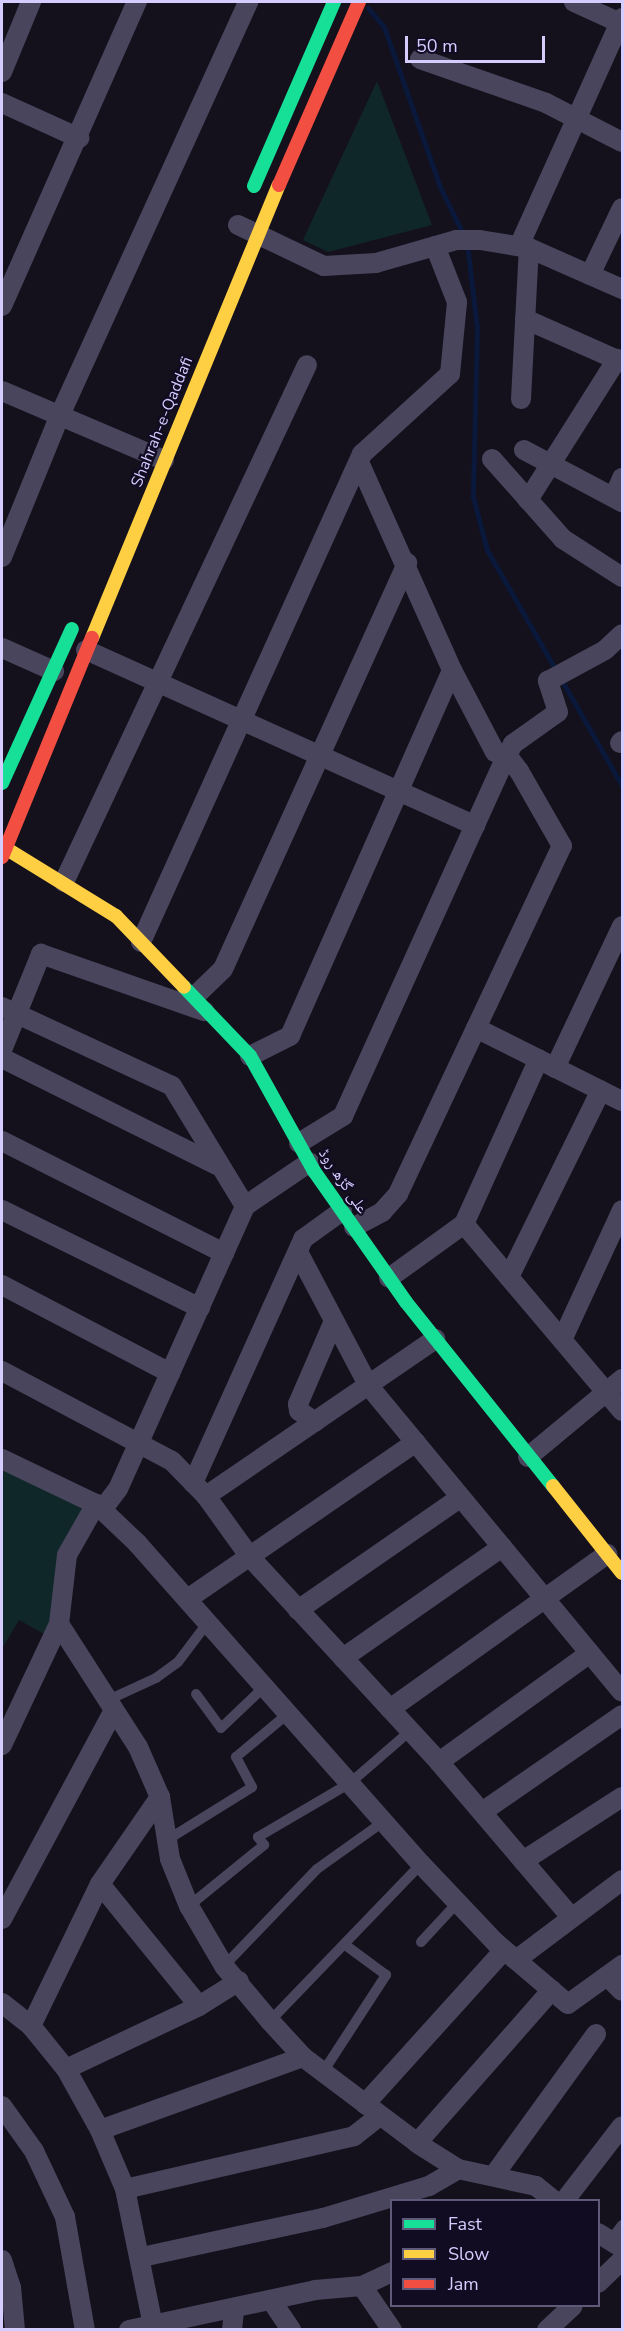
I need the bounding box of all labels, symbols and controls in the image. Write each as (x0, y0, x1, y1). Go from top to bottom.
scale bar (408, 24, 548, 62)
text: 50 m (416, 34, 458, 58)
street label: Shahrah-e-Qaddafi (127, 354, 197, 490)
street label: علی گڑھ روڈ (314, 1145, 372, 1217)
legend (390, 2199, 600, 2307)
text: Fast (448, 2212, 482, 2236)
text: Slow (448, 2242, 489, 2266)
text: Jam (448, 2272, 479, 2296)

